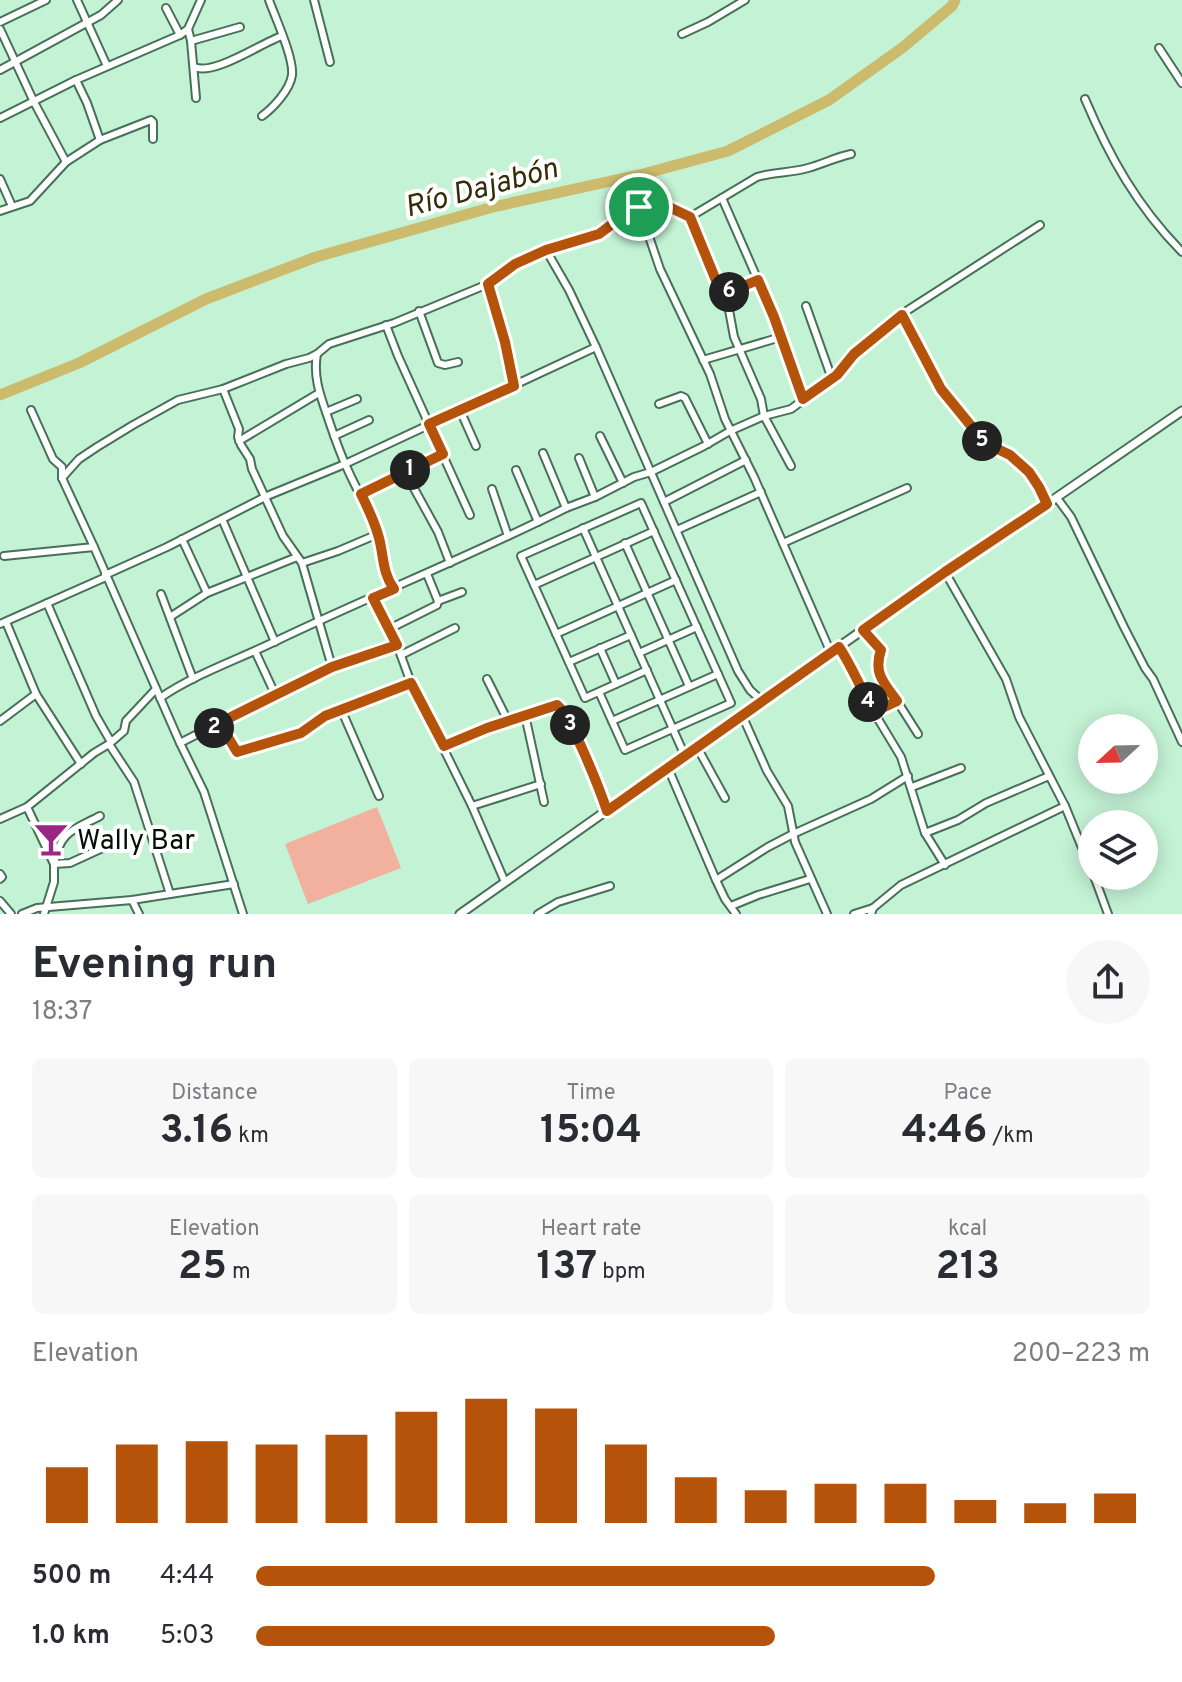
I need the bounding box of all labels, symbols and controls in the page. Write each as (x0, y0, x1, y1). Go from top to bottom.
water label: Río Dajabón (401, 151, 562, 228)
pin (605, 173, 673, 241)
icon: arrive (617, 185, 661, 229)
pin: 6 (709, 272, 749, 312)
text: 6 (722, 278, 736, 305)
pin: 5 (962, 421, 1002, 461)
text: 5 (975, 427, 989, 454)
pin: 1 (390, 450, 430, 490)
text: 1 (406, 456, 414, 483)
pin: 4 (848, 682, 888, 722)
text: 4 (861, 688, 875, 715)
pin: 3 (550, 705, 590, 745)
pin: 2 (194, 708, 234, 748)
text: 3 (563, 711, 577, 738)
text: 2 (207, 714, 221, 741)
north arrow (1078, 714, 1158, 794)
map controls (1078, 714, 1158, 890)
button: layers (1078, 810, 1158, 890)
bar icon: Wally Bar (32, 820, 70, 858)
place label: Wally Bar (77, 824, 195, 860)
text: Evening run (32, 938, 277, 994)
button: share (1066, 940, 1150, 1024)
text: 18:37 (32, 996, 92, 1029)
text: Distance (171, 1080, 258, 1107)
text: Time (566, 1080, 616, 1107)
text: Pace (943, 1080, 992, 1107)
text: 3.16 (160, 1107, 233, 1157)
text: 15:04 (540, 1107, 642, 1157)
text: 4:46 (902, 1107, 987, 1157)
text: km (233, 1123, 269, 1150)
text: /km (987, 1123, 1034, 1150)
text: Elevation (169, 1216, 260, 1243)
text: Heart rate (541, 1216, 641, 1243)
text: kcal (948, 1216, 987, 1243)
text: 25 (178, 1243, 227, 1293)
text: 137 (536, 1243, 597, 1293)
text: 213 (935, 1243, 1000, 1293)
text: m (227, 1259, 251, 1286)
text: bpm (597, 1259, 646, 1286)
text: Elevation (32, 1338, 139, 1371)
text: 200–223 m (1012, 1338, 1150, 1371)
text: 500 m (32, 1560, 111, 1593)
text: 4:44 (160, 1560, 214, 1593)
text: 1.0 km (32, 1620, 110, 1653)
text: 5:03 (160, 1620, 214, 1653)

